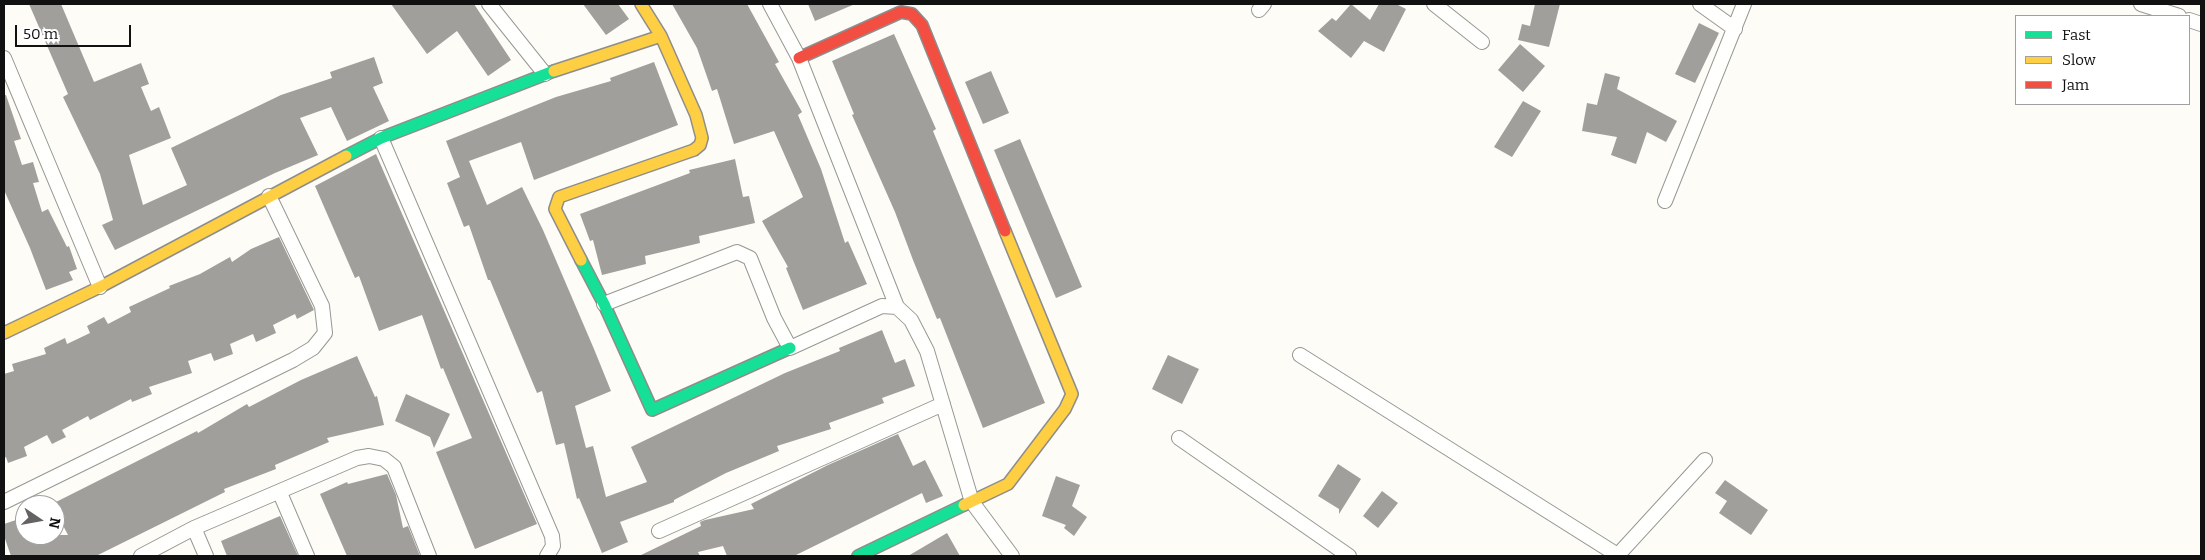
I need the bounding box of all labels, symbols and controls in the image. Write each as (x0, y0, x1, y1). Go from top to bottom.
scale bar (18, 15, 134, 47)
legend (2015, 15, 2190, 105)
text: 50 m (23, 25, 58, 43)
text: Fast (2062, 26, 2091, 44)
text: Slow (2062, 51, 2096, 69)
text: Jam (2062, 76, 2089, 94)
north arrow (15, 495, 65, 545)
text: N (45, 516, 64, 530)

